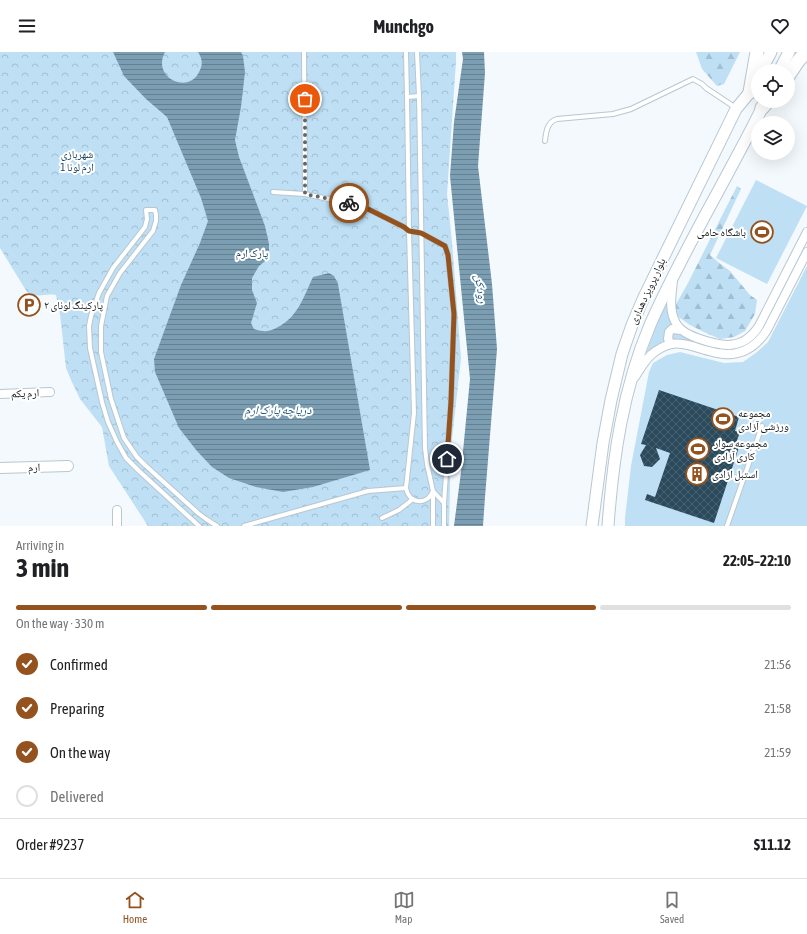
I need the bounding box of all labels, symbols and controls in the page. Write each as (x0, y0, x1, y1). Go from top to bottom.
icon: menu (16, 15, 38, 37)
icon: heart (769, 15, 791, 37)
text: Munchgo (373, 16, 434, 37)
map controls (751, 64, 795, 160)
button: locate (751, 64, 795, 108)
pin (288, 82, 322, 116)
icon: bag (294, 88, 316, 110)
button: layers (751, 116, 795, 160)
park label: شهربازی ارم لونا 1 (60, 148, 94, 174)
courier (329, 183, 369, 223)
icon: bike (338, 192, 360, 214)
sports icon: باشگاه حامی (749, 219, 775, 245)
place label: باشگاه حامی (697, 226, 746, 239)
park label: پارک ارم (236, 247, 268, 260)
street label: بلوار پرویز دهداری (626, 256, 669, 326)
water label: رود کن (471, 274, 490, 305)
parking icon: پارکینگ لونای ۲ (16, 292, 42, 318)
place label: پارکینگ لونای ۲ (44, 299, 103, 312)
street label: ارم یکم (11, 387, 39, 401)
water label: دریاچه پارک ارم (245, 403, 311, 418)
sports icon: مجموعه ورزشی آزادی (710, 406, 736, 432)
place label: مجموعه ورزشی آزادی (738, 407, 789, 433)
sports icon: مجموعه سوار کاری آزادی (685, 436, 711, 462)
place label: مجموعه سوار کاری آزادی (713, 437, 767, 463)
pin (430, 442, 464, 476)
icon: home (436, 448, 458, 470)
street label: ارم (28, 461, 40, 474)
building icon: استبل ازادی (684, 461, 710, 487)
place label: استبل ازادی (712, 468, 758, 481)
text: Arriving in (16, 538, 64, 553)
text: 22:05–22:10 (723, 552, 791, 569)
text: 3 min (16, 553, 69, 583)
text: On the way · 330 m (16, 616, 104, 631)
icon: check (16, 653, 38, 675)
text: Confirmed (50, 656, 108, 673)
text: 21:56 (764, 657, 791, 672)
icon: check (16, 697, 38, 719)
text: Preparing (50, 700, 104, 717)
text: 21:58 (764, 701, 791, 716)
icon: check (16, 741, 38, 763)
text: On the way (50, 744, 111, 761)
text: 21:59 (764, 745, 791, 760)
text: Delivered (50, 788, 104, 805)
text: Order #9237 (16, 836, 84, 853)
text: $11.12 (754, 836, 791, 853)
tab: Home (123, 889, 147, 925)
tab: Map (393, 889, 415, 925)
tab: Saved (660, 889, 684, 925)

